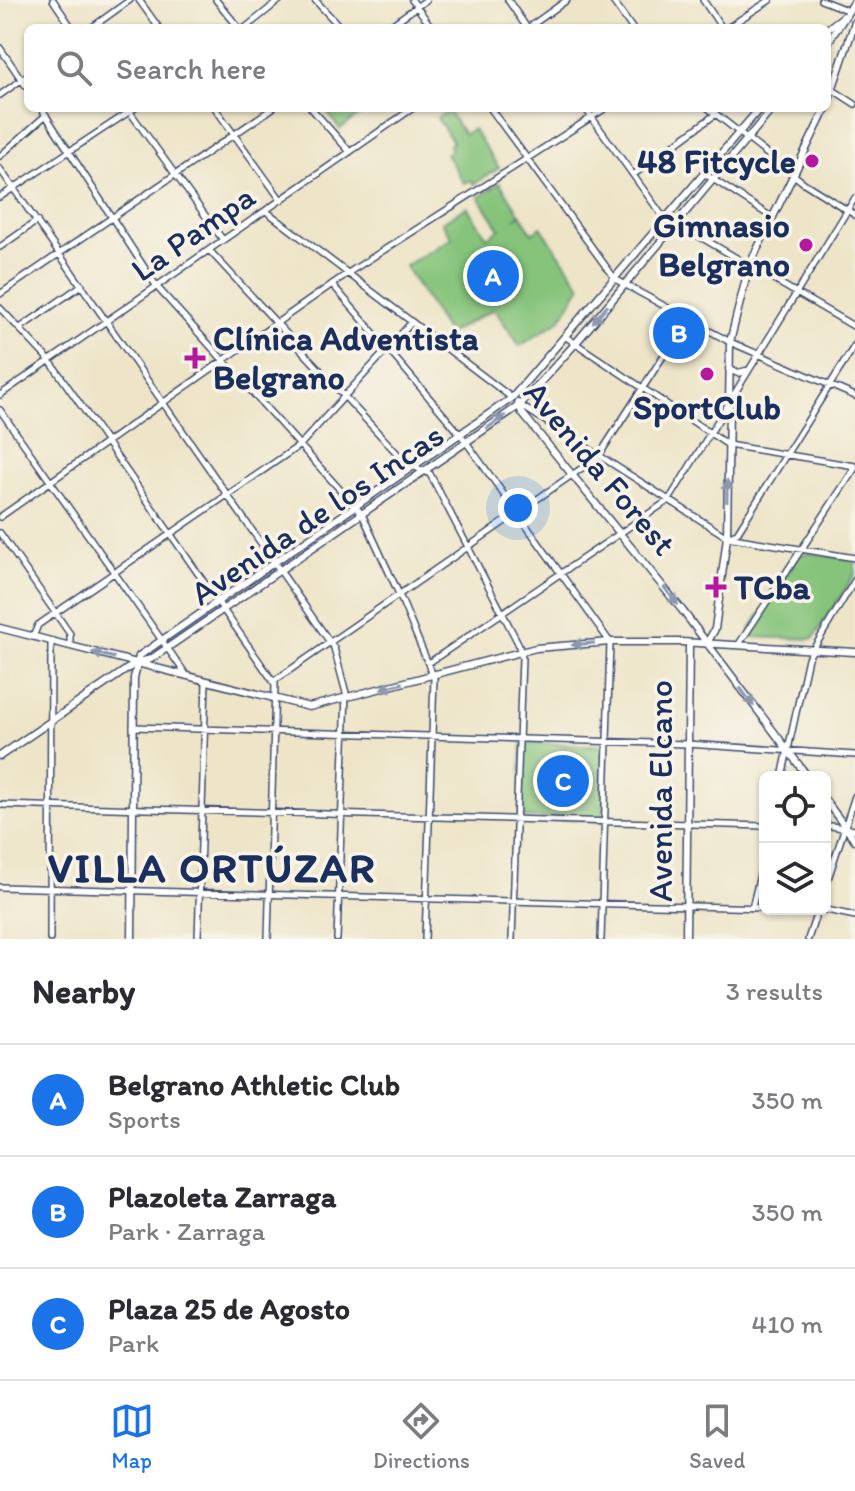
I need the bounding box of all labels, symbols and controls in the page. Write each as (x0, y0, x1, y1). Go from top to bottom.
search box (24, 24, 831, 112)
icon: search (52, 46, 96, 90)
text: Search here (116, 50, 266, 87)
place label: 48 Fitcycle (637, 141, 796, 182)
marker: 48 Fitcycle (803, 152, 821, 170)
street label: La Pampa (123, 175, 263, 290)
place label: Gimnasio Belgrano (653, 205, 790, 285)
marker: Gimnasio Belgrano (797, 236, 815, 254)
pin: A (467, 246, 519, 306)
pin: B (653, 303, 705, 363)
one-way arrow (592, 304, 609, 324)
place label: Clínica Adventista Belgrano (213, 318, 479, 398)
marker: Clínica Adventista Belgrano (184, 347, 206, 369)
marker: SportClub (698, 365, 716, 383)
street label: Avenida Forest (515, 372, 685, 564)
place label: SportClub (633, 387, 781, 428)
street label: Avenida de los Incas (183, 414, 451, 614)
one-way arrow (485, 415, 506, 430)
one-way arrow (721, 478, 734, 503)
your location (498, 488, 538, 528)
place label: TCba (733, 567, 811, 608)
marker: TCba (705, 576, 727, 598)
one-way arrow (663, 586, 679, 606)
one-way arrow (570, 638, 595, 651)
one-way arrow (91, 648, 116, 660)
one-way arrow (379, 680, 404, 692)
street label: Avenida Elcano (640, 680, 681, 902)
one-way arrow (739, 687, 755, 707)
pin: C (537, 751, 589, 811)
map controls (759, 771, 831, 915)
button: locate (759, 771, 831, 843)
district label: VILLA ORTÚZAR (48, 842, 376, 893)
button: layers (759, 843, 831, 915)
text: Nearby (32, 971, 135, 1012)
text: 3 results (726, 975, 823, 1007)
text: Belgrano Athletic Club (108, 1066, 400, 1103)
text: A (50, 1084, 66, 1116)
text: 350 m (751, 1084, 823, 1116)
text: Sports (108, 1103, 181, 1135)
text: Plazoleta Zarraga (108, 1178, 336, 1215)
text: B (50, 1196, 66, 1228)
text: 350 m (751, 1196, 823, 1228)
text: Park · Zarraga (108, 1215, 265, 1247)
text: Plaza 25 de Agosto (108, 1290, 350, 1327)
text: C (50, 1308, 66, 1340)
text: 410 m (752, 1308, 823, 1340)
text: Park (108, 1327, 159, 1359)
tab: Map (110, 1399, 154, 1474)
tab: Directions (373, 1399, 470, 1474)
tab: Saved (689, 1399, 745, 1474)

